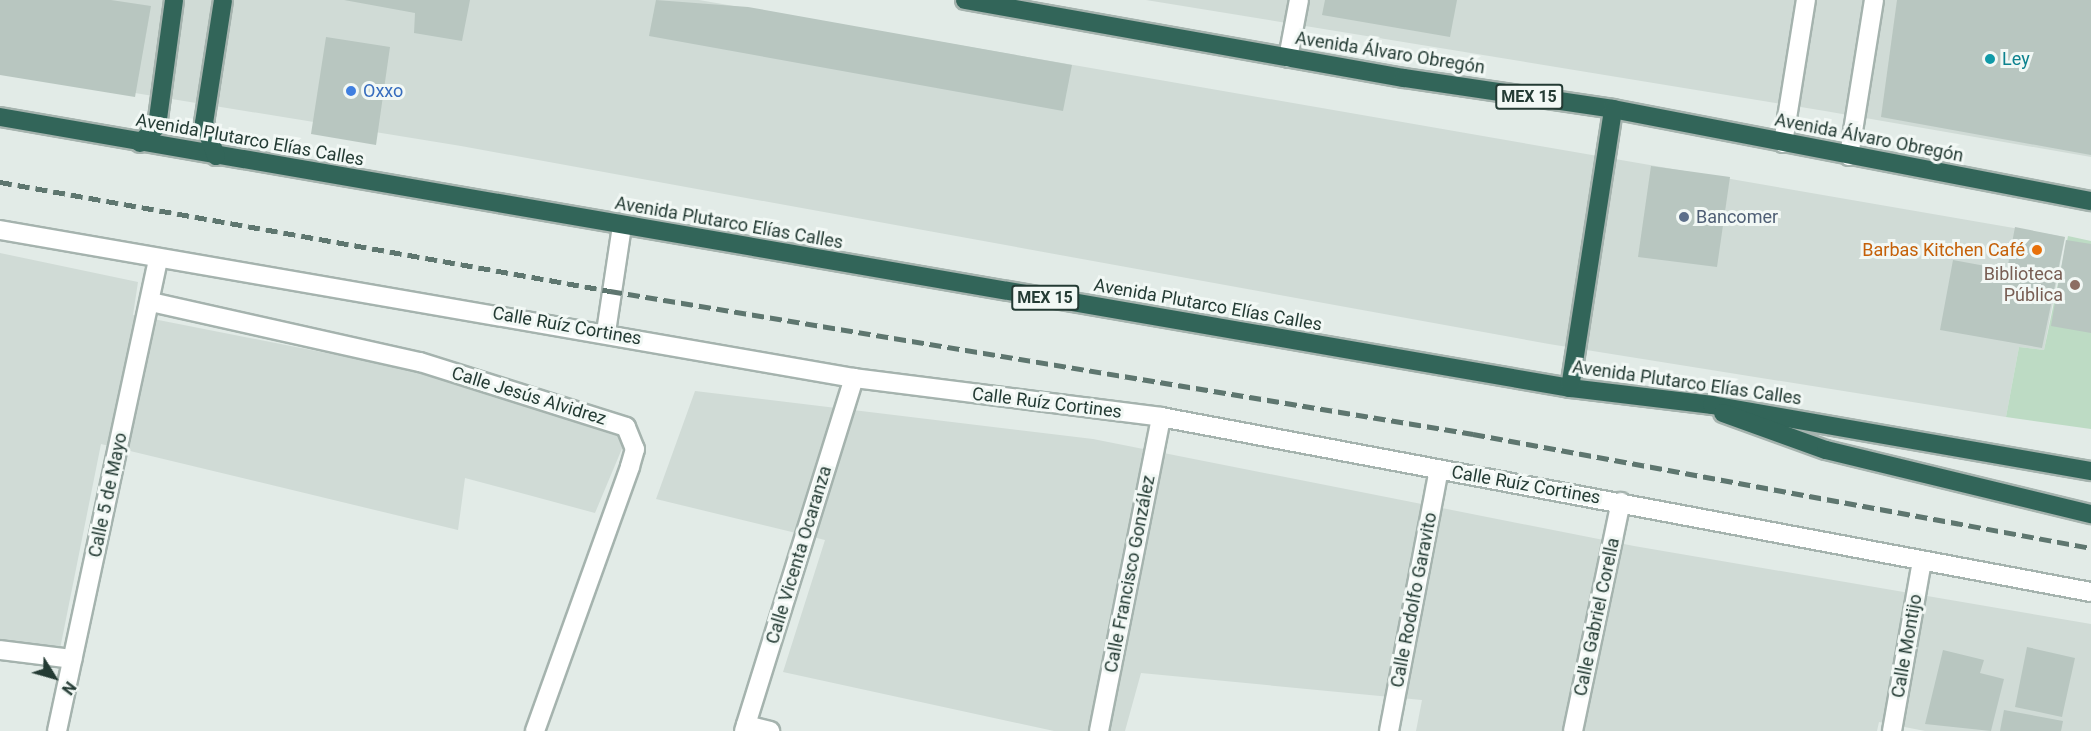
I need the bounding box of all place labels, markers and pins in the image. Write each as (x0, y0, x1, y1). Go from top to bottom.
place label: Ley (2002, 48, 2030, 70)
marker: Ley (1983, 52, 1997, 66)
place label: Oxxo (363, 80, 403, 102)
marker: Oxxo (344, 84, 358, 98)
place label: Bancomer (1696, 206, 1778, 228)
marker: Bancomer (1677, 210, 1691, 224)
place label: Barbas Kitchen Café (1862, 239, 2025, 261)
marker: Barbas Kitchen Café (2030, 243, 2044, 257)
place label: Biblioteca Pública (1984, 264, 2063, 306)
marker: Biblioteca Pública (2068, 278, 2082, 292)

